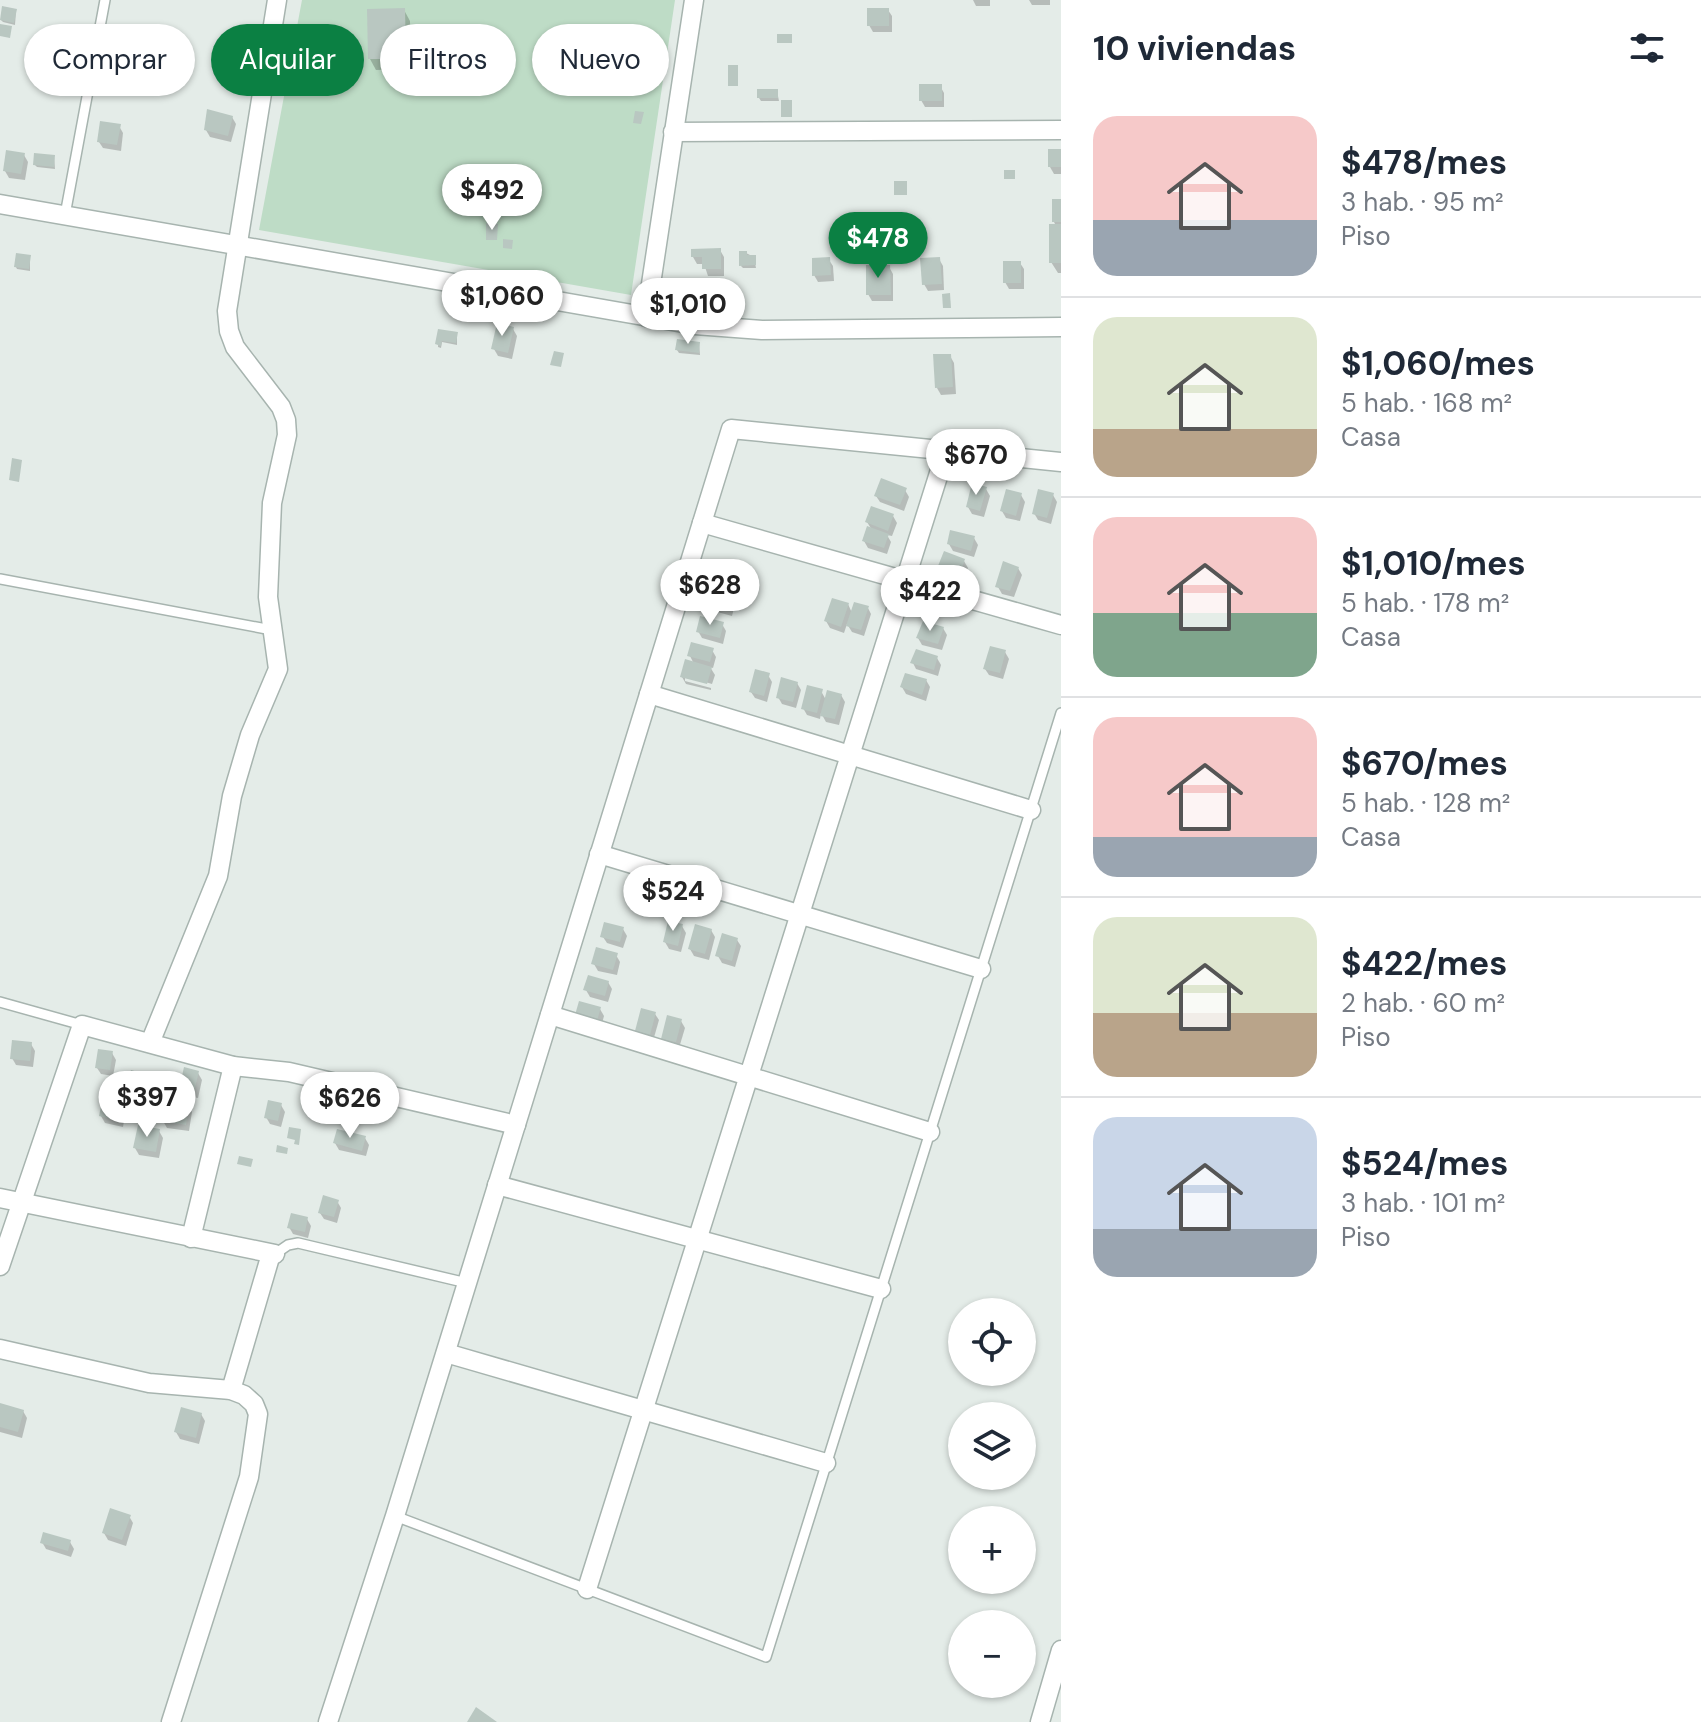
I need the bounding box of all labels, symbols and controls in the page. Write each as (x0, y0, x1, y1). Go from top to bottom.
chip: Comprar (24, 24, 195, 96)
chip: Alquilar (211, 24, 364, 96)
chip: Filtros (380, 24, 516, 96)
chip: Nuevo (532, 24, 669, 96)
text: 10 viviendas (1093, 26, 1296, 71)
icon: filters (1625, 26, 1669, 70)
text: $478/mes (1341, 140, 1507, 185)
icon: home (1157, 148, 1253, 244)
pin: $492 (445, 164, 539, 232)
text: $492 (460, 173, 524, 207)
text: 3 hab. · 95 m² (1341, 185, 1504, 219)
pin: $478 (831, 212, 925, 280)
text: Piso (1341, 219, 1391, 253)
text: $478 (847, 221, 909, 255)
pin: $1,060 (437, 270, 567, 338)
pin: $1,010 (623, 278, 753, 346)
text: $1,060 (460, 279, 544, 313)
text: $1,010 (649, 287, 727, 321)
text: $1,060/mes (1341, 341, 1535, 386)
icon: home (1157, 349, 1253, 445)
text: 5 hab. · 168 m² (1341, 386, 1512, 420)
text: Casa (1341, 420, 1401, 454)
pin: $670 (929, 429, 1023, 497)
text: $670 (944, 438, 1008, 472)
text: $1,010/mes (1341, 541, 1526, 586)
icon: home (1157, 549, 1253, 645)
pin: $628 (663, 559, 757, 627)
pin: $422 (883, 565, 977, 633)
text: $628 (678, 568, 742, 602)
text: $422 (899, 574, 961, 608)
text: 5 hab. · 178 m² (1341, 586, 1509, 620)
text: Casa (1341, 620, 1401, 654)
text: $670/mes (1341, 741, 1508, 786)
icon: home (1157, 749, 1253, 845)
text: 5 hab. · 128 m² (1341, 786, 1510, 820)
text: Casa (1341, 820, 1401, 854)
pin: $524 (626, 865, 720, 933)
text: $524 (641, 874, 705, 908)
text: $422/mes (1341, 941, 1507, 986)
icon: home (1157, 949, 1253, 1045)
text: 2 hab. · 60 m² (1341, 986, 1505, 1020)
text: Piso (1341, 1020, 1391, 1054)
pin: $397 (100, 1071, 194, 1139)
pin: $626 (303, 1072, 397, 1140)
text: $397 (117, 1080, 177, 1114)
text: $626 (318, 1081, 382, 1115)
text: $524/mes (1341, 1141, 1508, 1186)
icon: home (1157, 1149, 1253, 1245)
text: 3 hab. · 101 m² (1341, 1186, 1505, 1220)
text: Piso (1341, 1220, 1391, 1254)
map controls (948, 1298, 1036, 1698)
button: locate (948, 1298, 1036, 1386)
button: layers (948, 1402, 1036, 1490)
button: + (948, 1506, 1036, 1594)
button: − (948, 1610, 1036, 1698)

